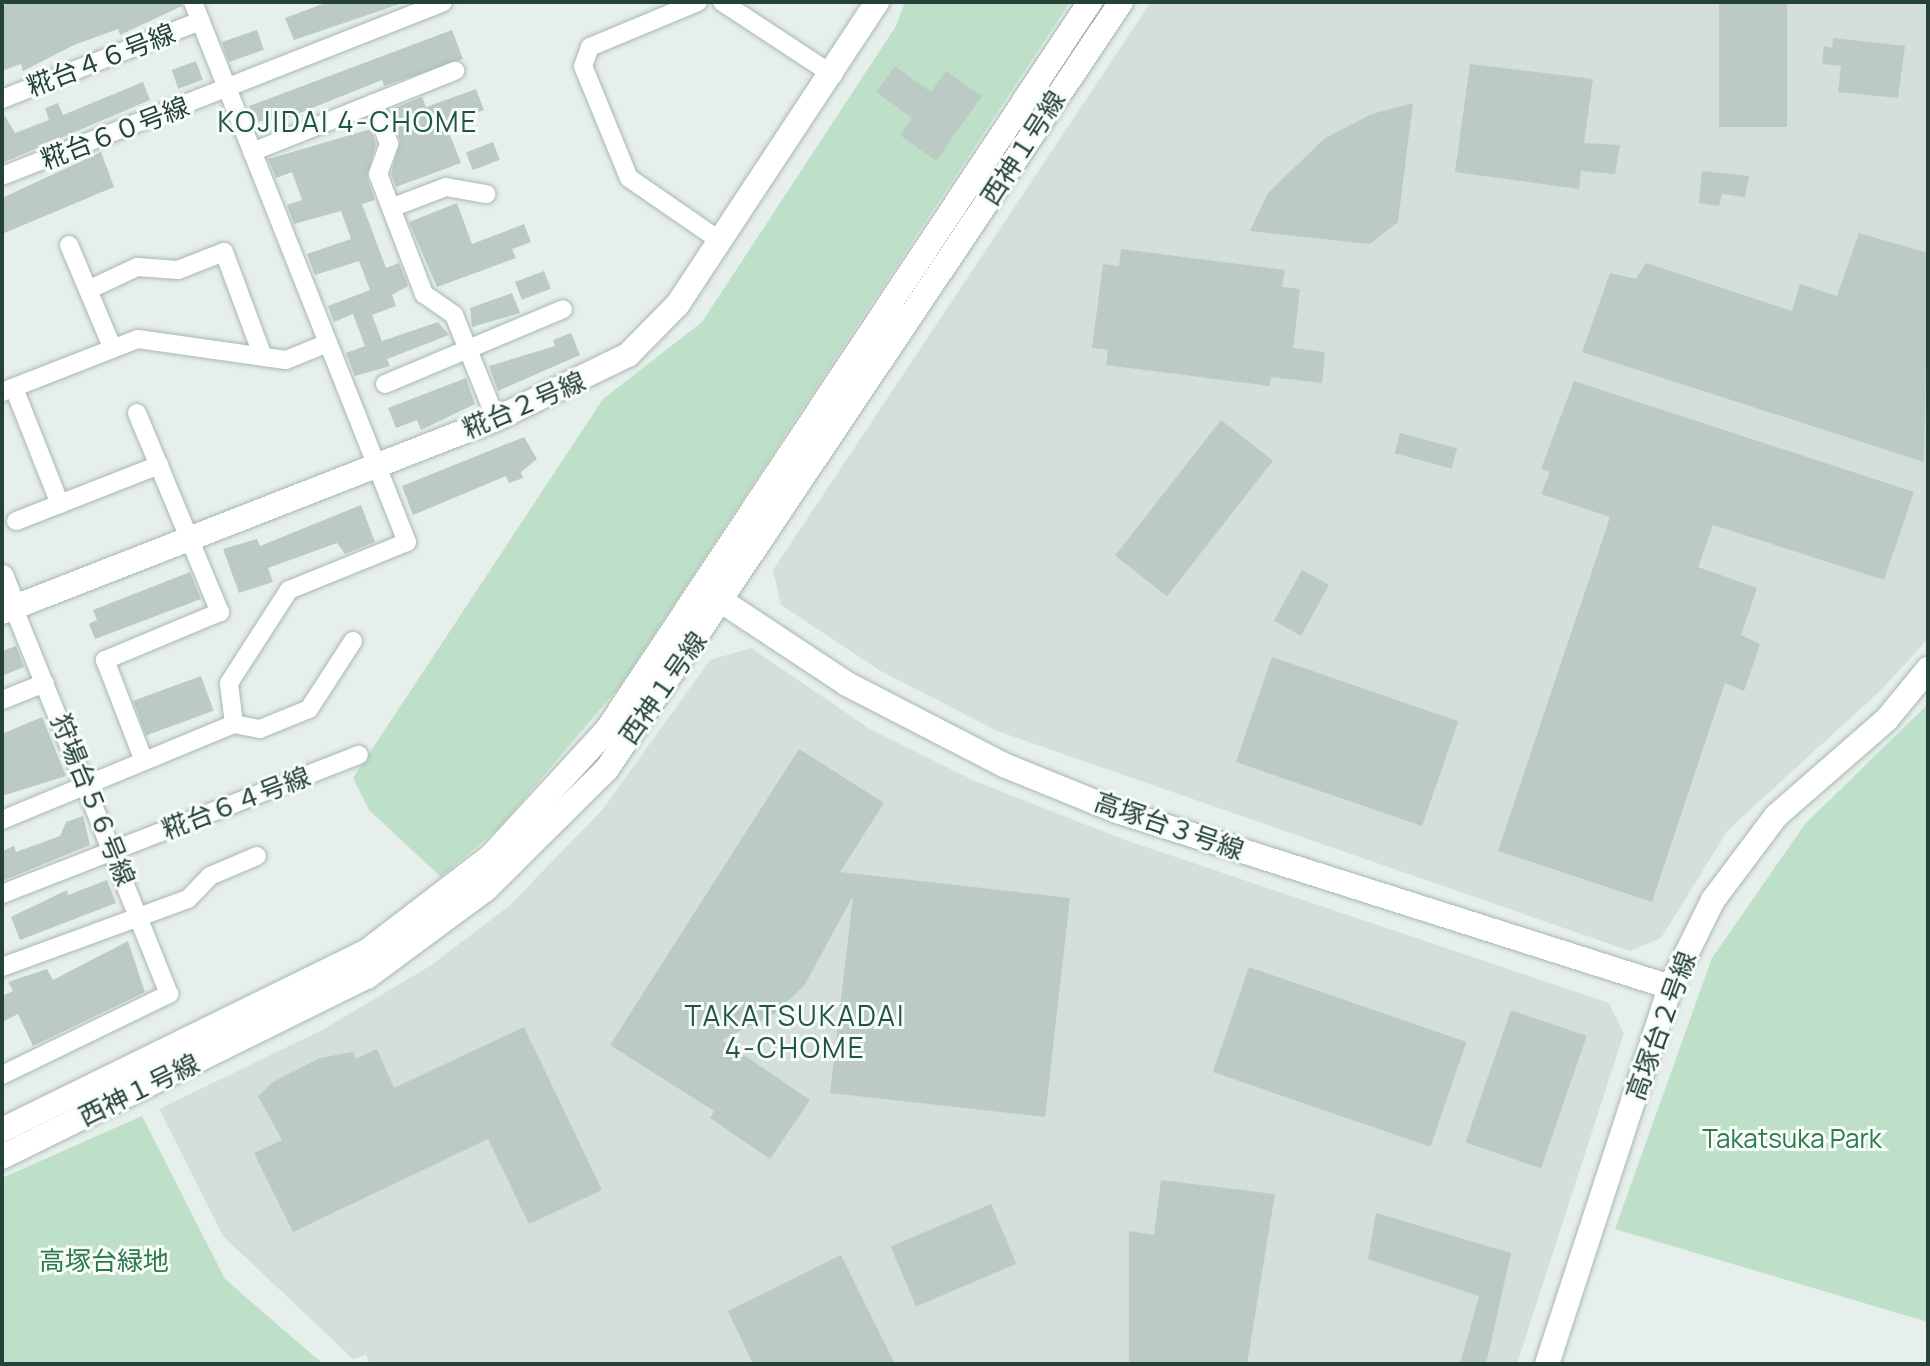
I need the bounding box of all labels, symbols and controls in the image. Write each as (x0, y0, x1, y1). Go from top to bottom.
street label: 糀台４６号線 (23, 17, 179, 103)
street label: 西神１号線 (975, 85, 1071, 211)
street label: 糀台６０号線 (37, 90, 193, 176)
district label: KOJIDAI 4-CHOME (218, 104, 478, 138)
street label: 糀台２号線 (458, 365, 590, 445)
street label: 西神１号線 (613, 626, 713, 750)
street label: 狩場台５６号線 (44, 710, 142, 890)
street label: 糀台６４号線 (158, 760, 314, 846)
street label: 高塚台３号線 (1090, 786, 1248, 866)
street label: 高塚台２号線 (1620, 947, 1702, 1105)
district label: TAKATSUKADAI 4-CHOME (684, 998, 906, 1064)
street label: 西神１号線 (74, 1047, 204, 1133)
park label: Takatsuka Park (1702, 1123, 1882, 1155)
park label: 高塚台緑地 (39, 1245, 169, 1277)

